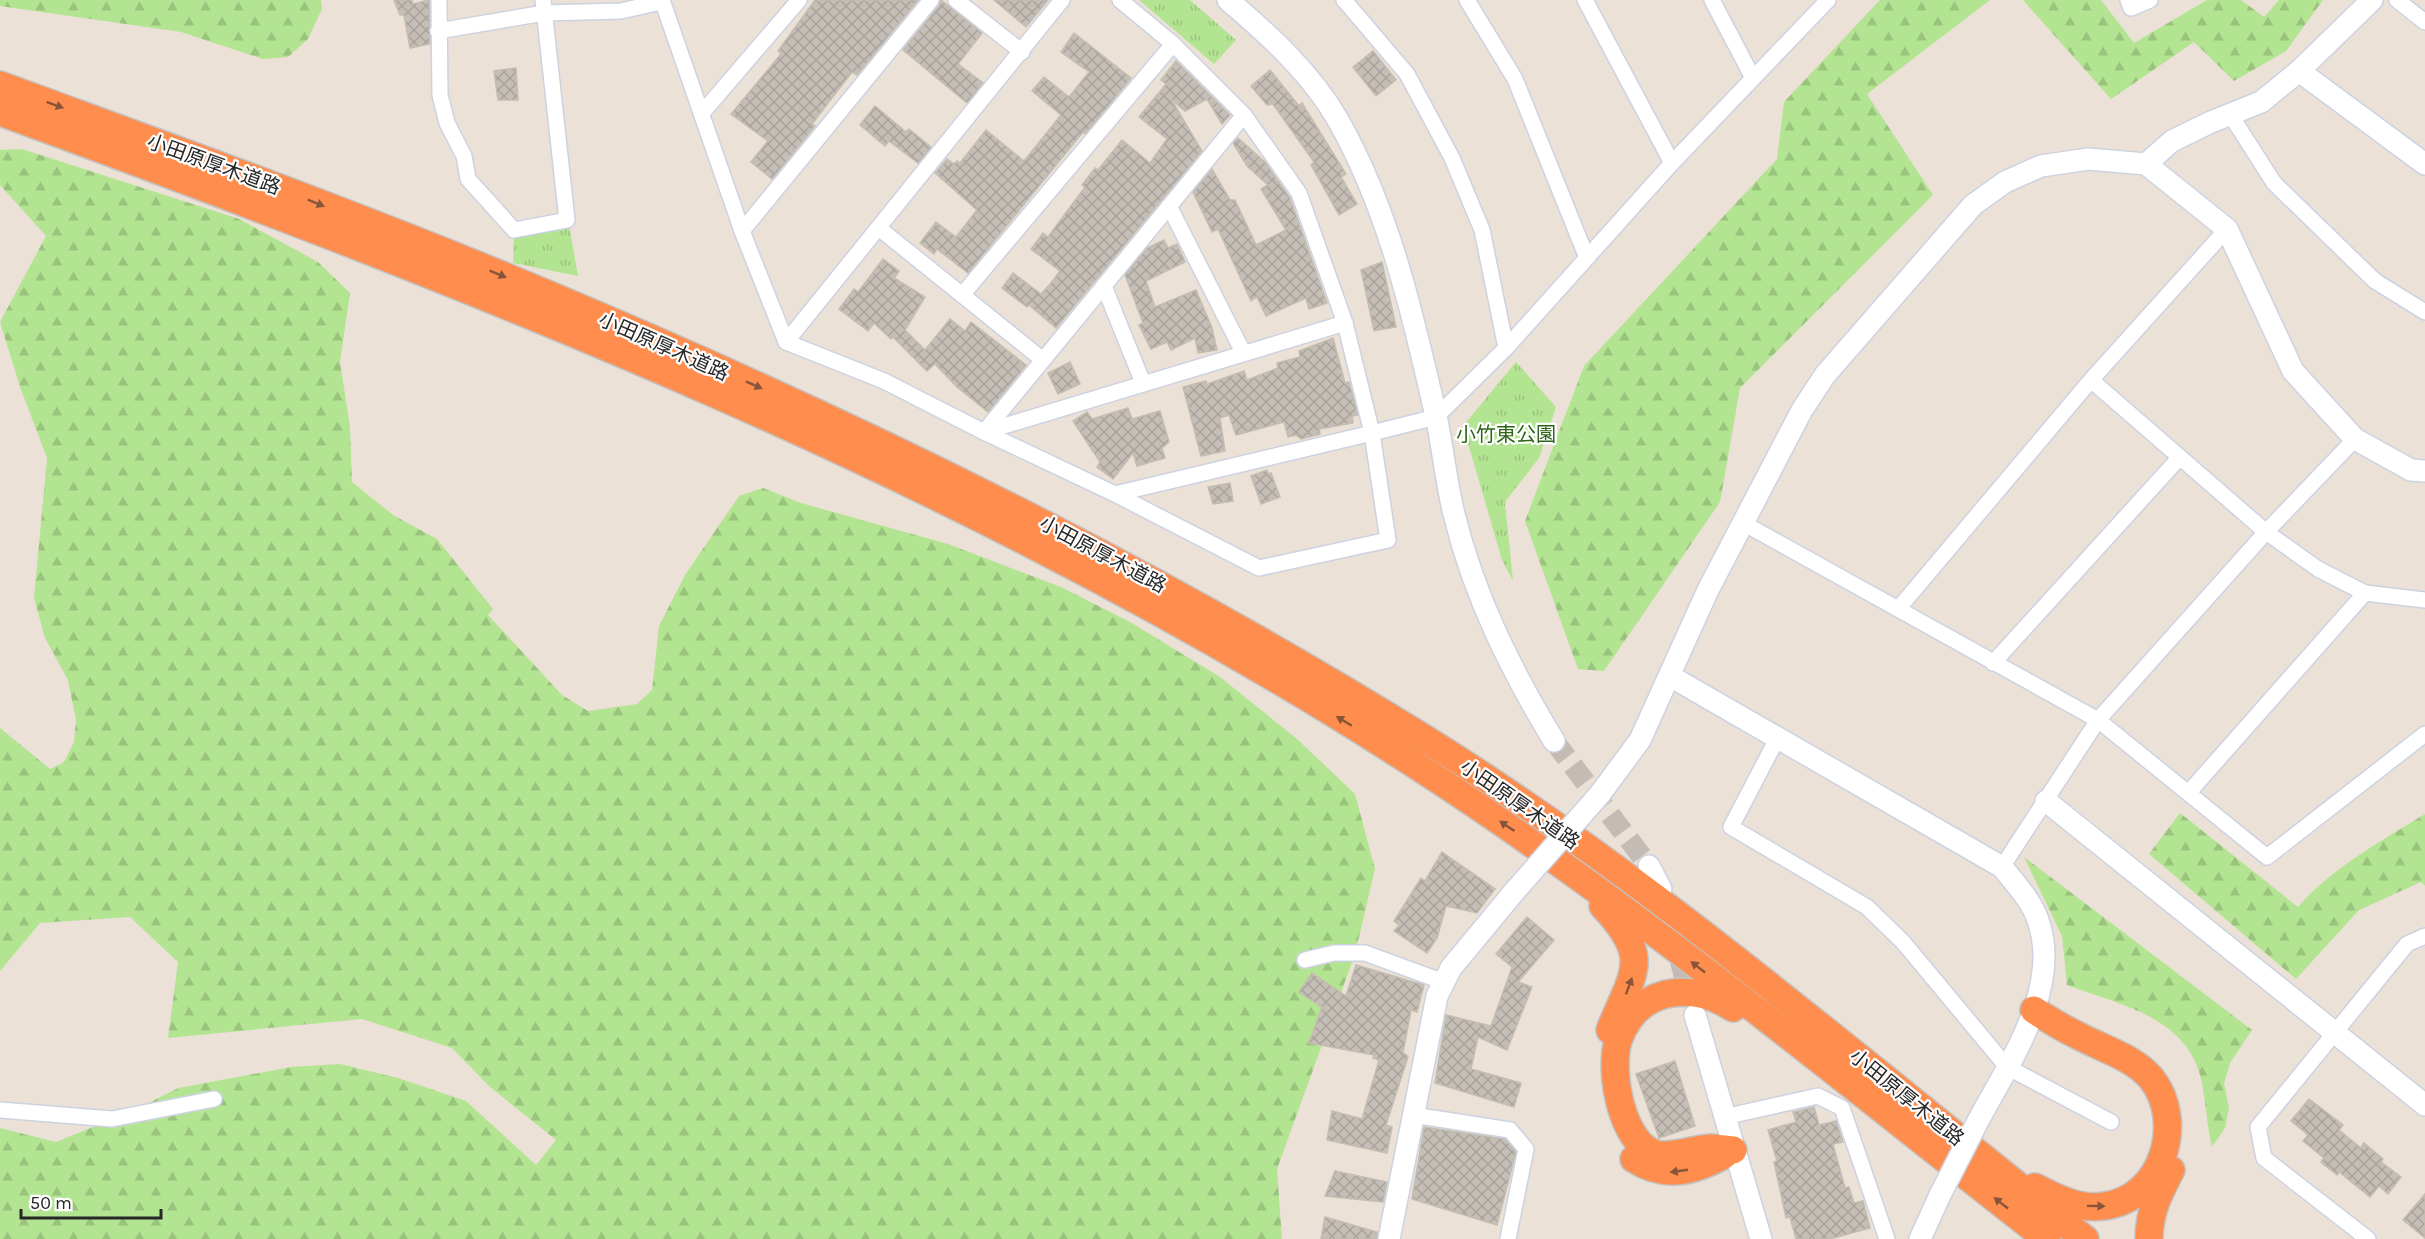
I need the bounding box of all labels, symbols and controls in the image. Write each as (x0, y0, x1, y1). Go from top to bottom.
one-way arrow (46, 101, 64, 111)
street label: 小田原厚木道路 (144, 130, 284, 199)
one-way arrow (308, 198, 326, 208)
one-way arrow (489, 269, 507, 279)
street label: 小田原厚木道路 (595, 307, 732, 385)
one-way arrow (745, 381, 762, 390)
park label: 小竹東公園 (1456, 423, 1556, 446)
street label: 小田原厚木道路 (1036, 511, 1170, 597)
one-way arrow (1336, 715, 1352, 726)
street label: 小田原厚木道路 (1456, 755, 1584, 854)
one-way arrow (1499, 821, 1516, 832)
one-way arrow (1690, 960, 1706, 973)
one-way arrow (1625, 976, 1635, 994)
street label: 小田原厚木道路 (1845, 1044, 1968, 1150)
one-way arrow (1669, 1167, 1688, 1176)
scale bar (21, 1182, 160, 1220)
text: 50 m (30, 1192, 72, 1214)
one-way arrow (1993, 1197, 2009, 1209)
one-way arrow (2086, 1201, 2105, 1210)

